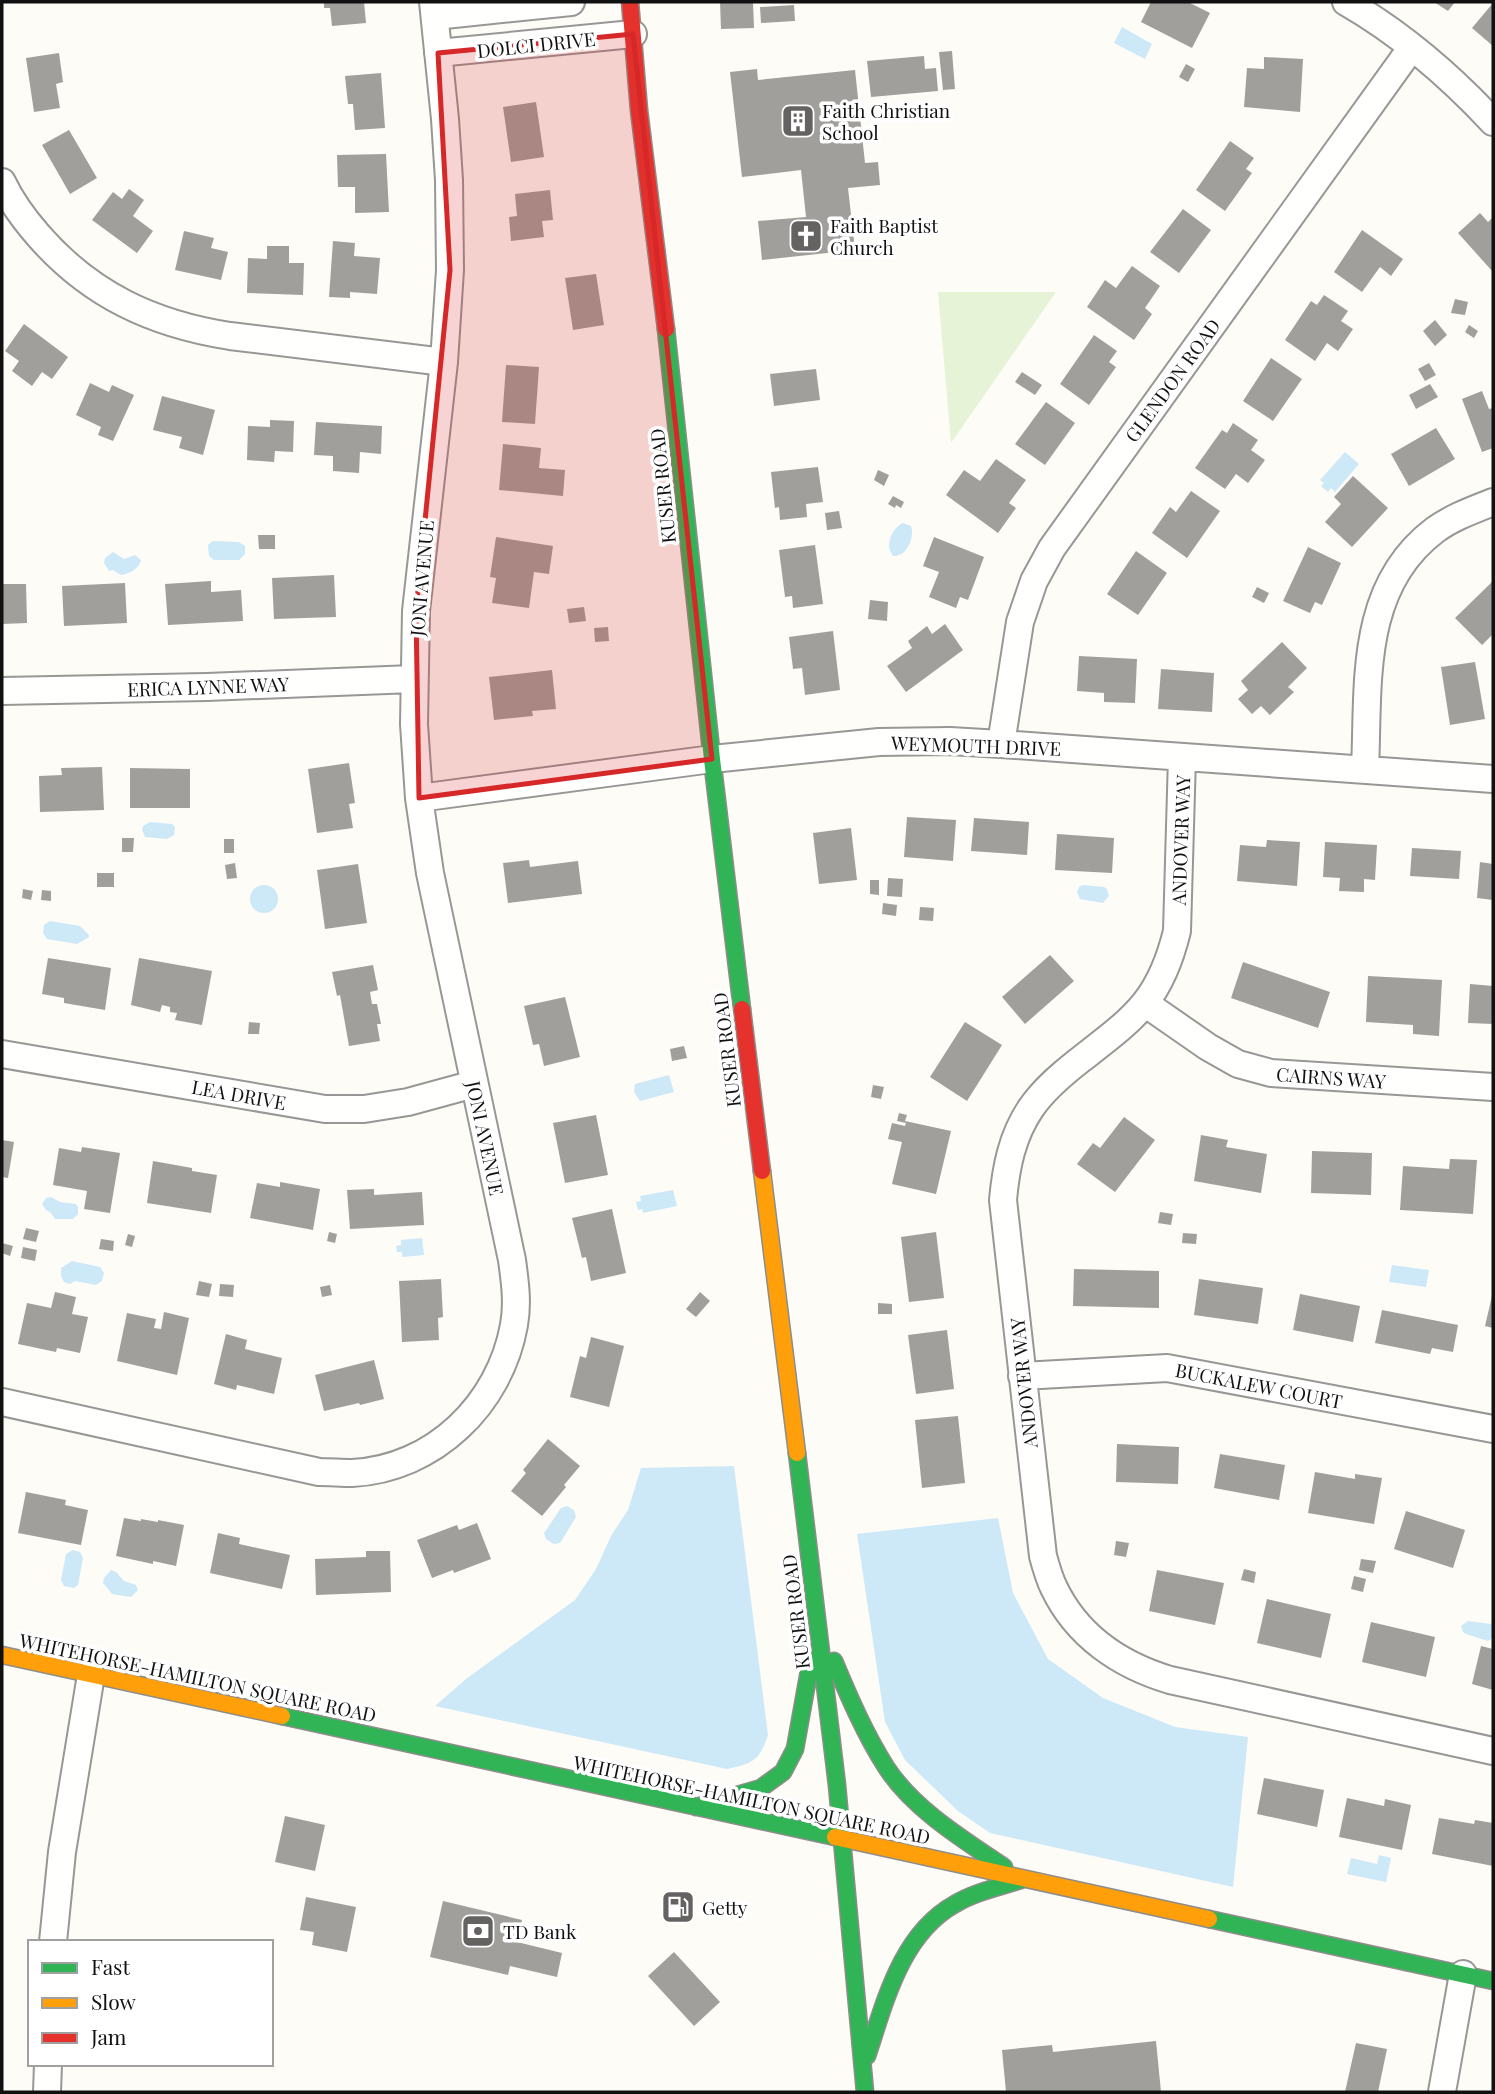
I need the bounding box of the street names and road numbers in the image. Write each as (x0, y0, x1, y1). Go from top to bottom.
street label: DOLCI DRIVE (475, 25, 597, 63)
street label: GLENDON ROAD (1118, 313, 1226, 447)
street label: KUSER ROAD (643, 427, 681, 545)
street label: JONI AVENUE (403, 519, 439, 638)
street label: ERICA LYNNE WAY (127, 670, 290, 702)
street label: WEYMOUTH DRIVE (890, 729, 1061, 761)
street label: ANDOVER WAY (1165, 773, 1195, 907)
street label: KUSER ROAD (706, 991, 746, 1109)
street label: CAIRNS WAY (1275, 1060, 1387, 1094)
street label: LEA DRIVE (190, 1073, 288, 1115)
street label: JONI AVENUE (461, 1077, 511, 1198)
street label: ANDOVER WAY (1003, 1316, 1043, 1450)
street label: BUCKALEW COURT (1173, 1356, 1345, 1414)
street label: KUSER ROAD (775, 1553, 815, 1671)
street label: WHITEHORSE-HAMILTON SQUARE ROAD (16, 1626, 379, 1728)
street label: WHITEHORSE-HAMILTON SQUARE ROAD (570, 1748, 933, 1850)

